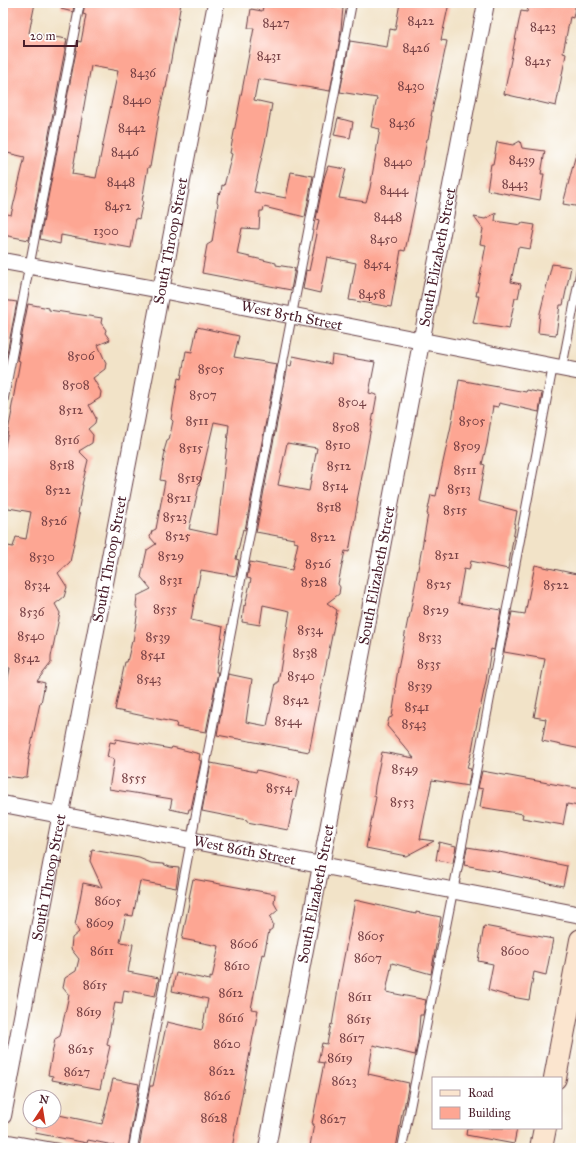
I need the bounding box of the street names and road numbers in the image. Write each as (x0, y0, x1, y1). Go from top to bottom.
street label: South Throop Street (150, 175, 192, 306)
street label: South Elizabeth Street (415, 185, 460, 328)
street label: West 85th Street (240, 297, 345, 334)
street label: South Throop Street (89, 493, 131, 624)
street label: South Elizabeth Street (354, 504, 399, 646)
street label: South Throop Street (28, 812, 70, 942)
street label: South Elizabeth Street (294, 822, 338, 965)
street label: West 86th Street (192, 832, 298, 869)

